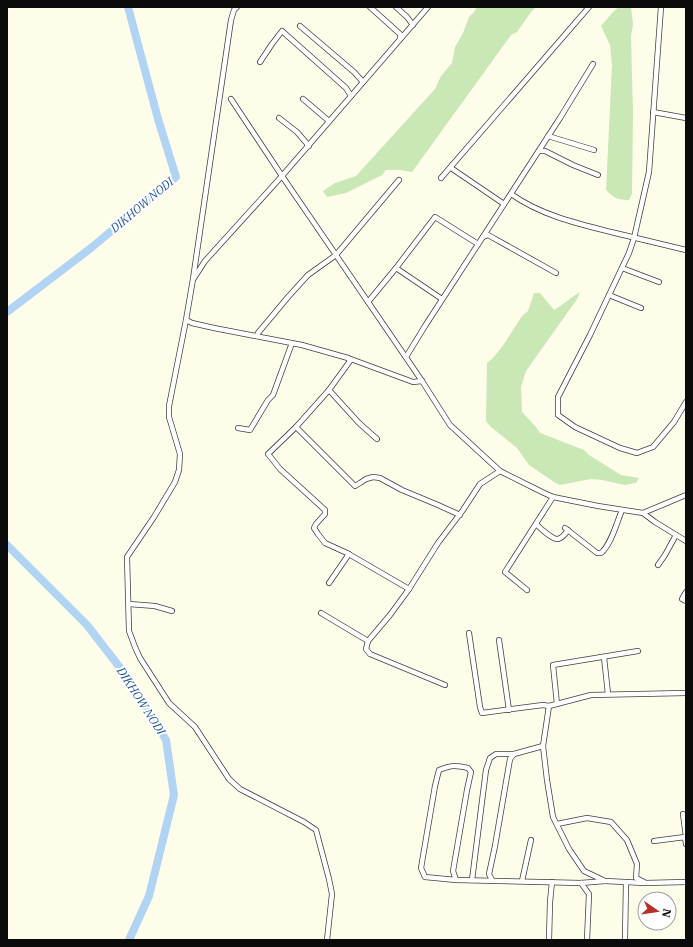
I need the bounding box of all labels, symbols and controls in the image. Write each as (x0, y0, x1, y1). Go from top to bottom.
water label: DIKHOW NODI (106, 173, 177, 236)
water label: DIKHOW NODI (113, 663, 170, 738)
north arrow (637, 891, 677, 931)
text: N (659, 907, 675, 919)

